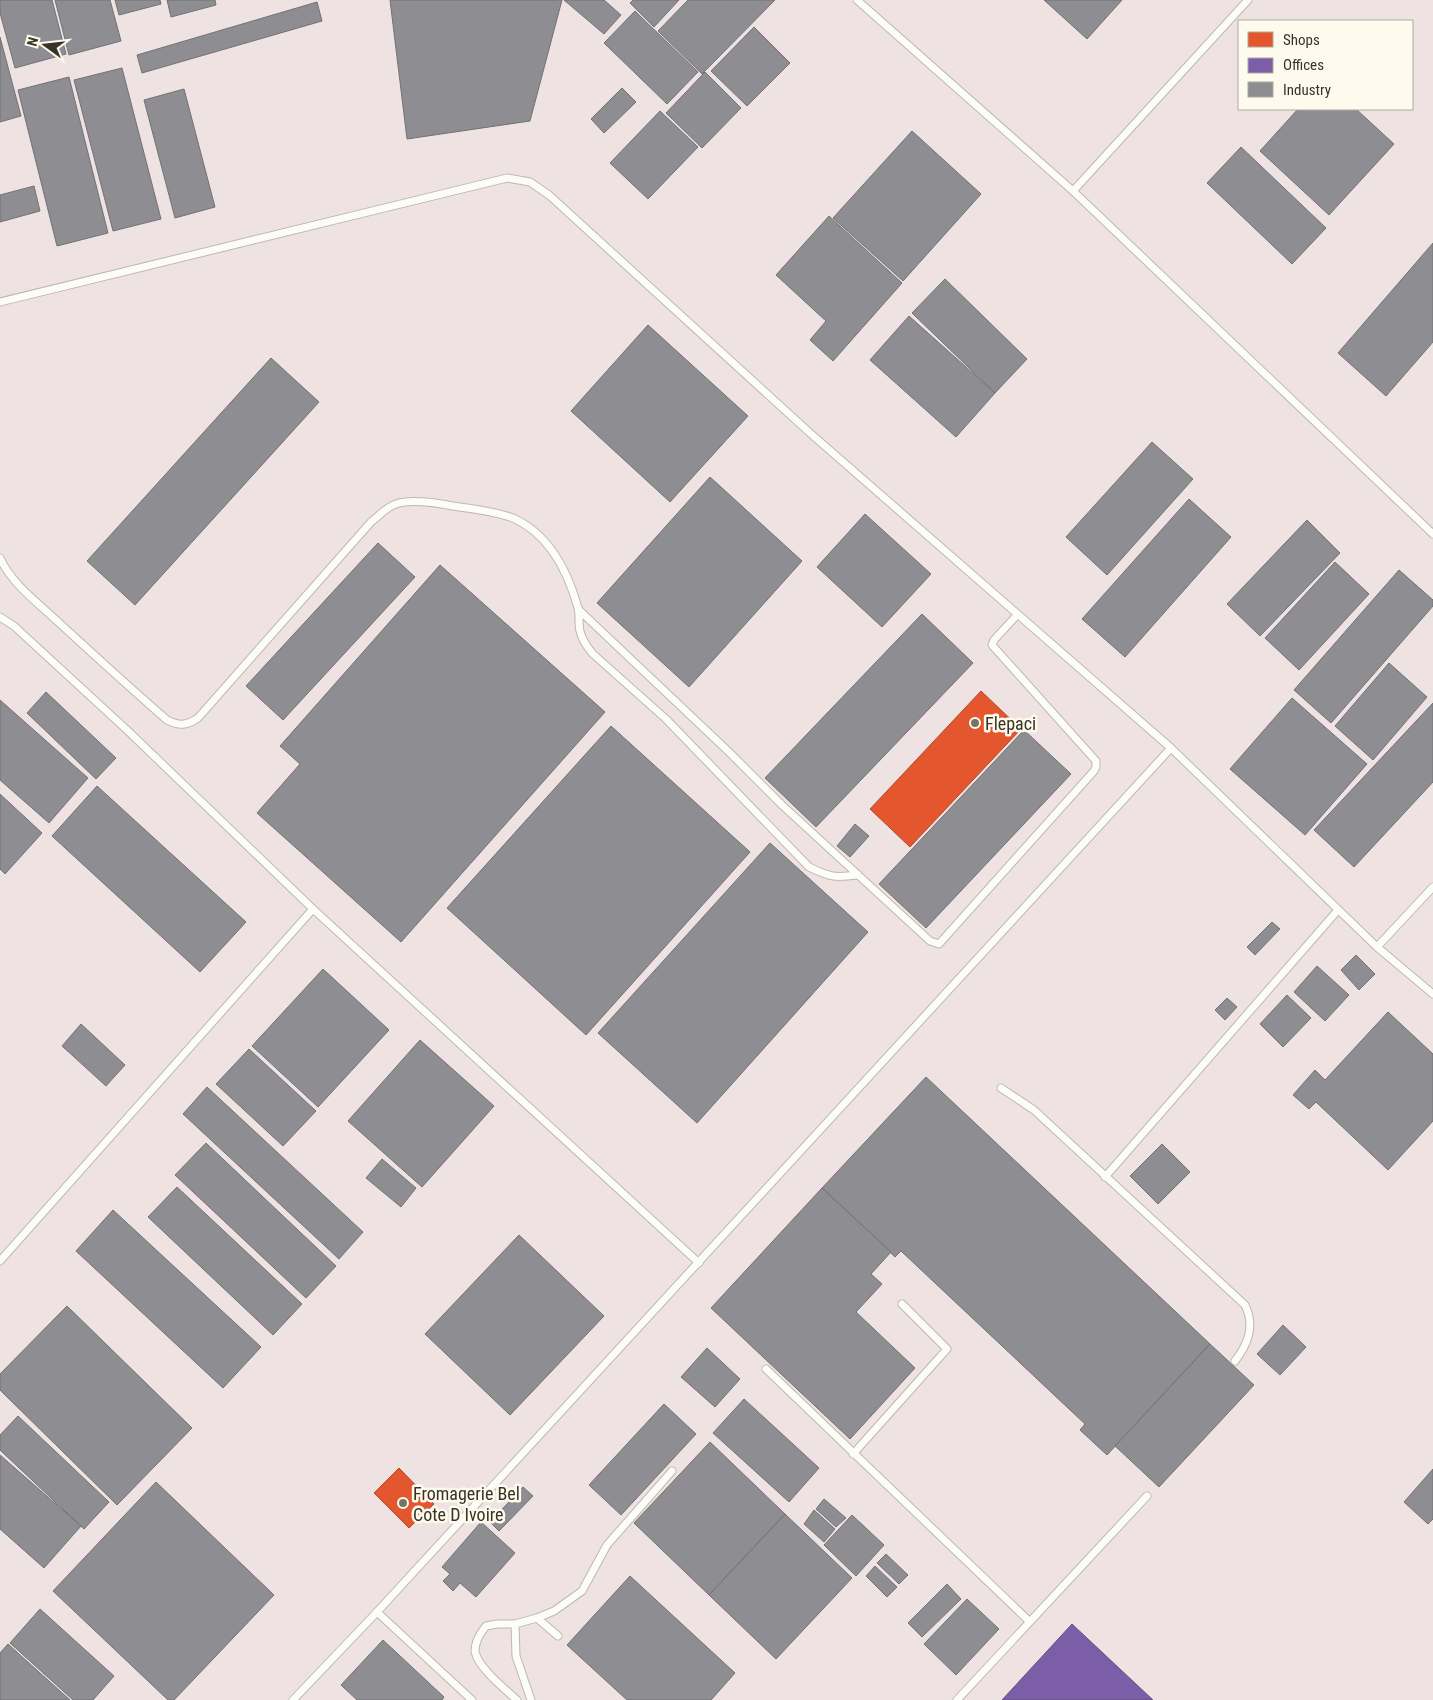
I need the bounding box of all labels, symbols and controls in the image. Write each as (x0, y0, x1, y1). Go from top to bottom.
north arrow (20, 20, 70, 70)
legend (1238, 20, 1413, 110)
text: Shops (1283, 31, 1320, 49)
text: N (24, 35, 41, 48)
text: Offices (1283, 56, 1324, 74)
text: Industry (1283, 81, 1331, 99)
place label: Flepaci (985, 713, 1036, 734)
marker: Flepaci (969, 717, 981, 729)
place label: Fromagerie Bel Cote D Ivoire (413, 1483, 520, 1525)
marker: Fromagerie Bel Cote D Ivoire (397, 1497, 409, 1509)

